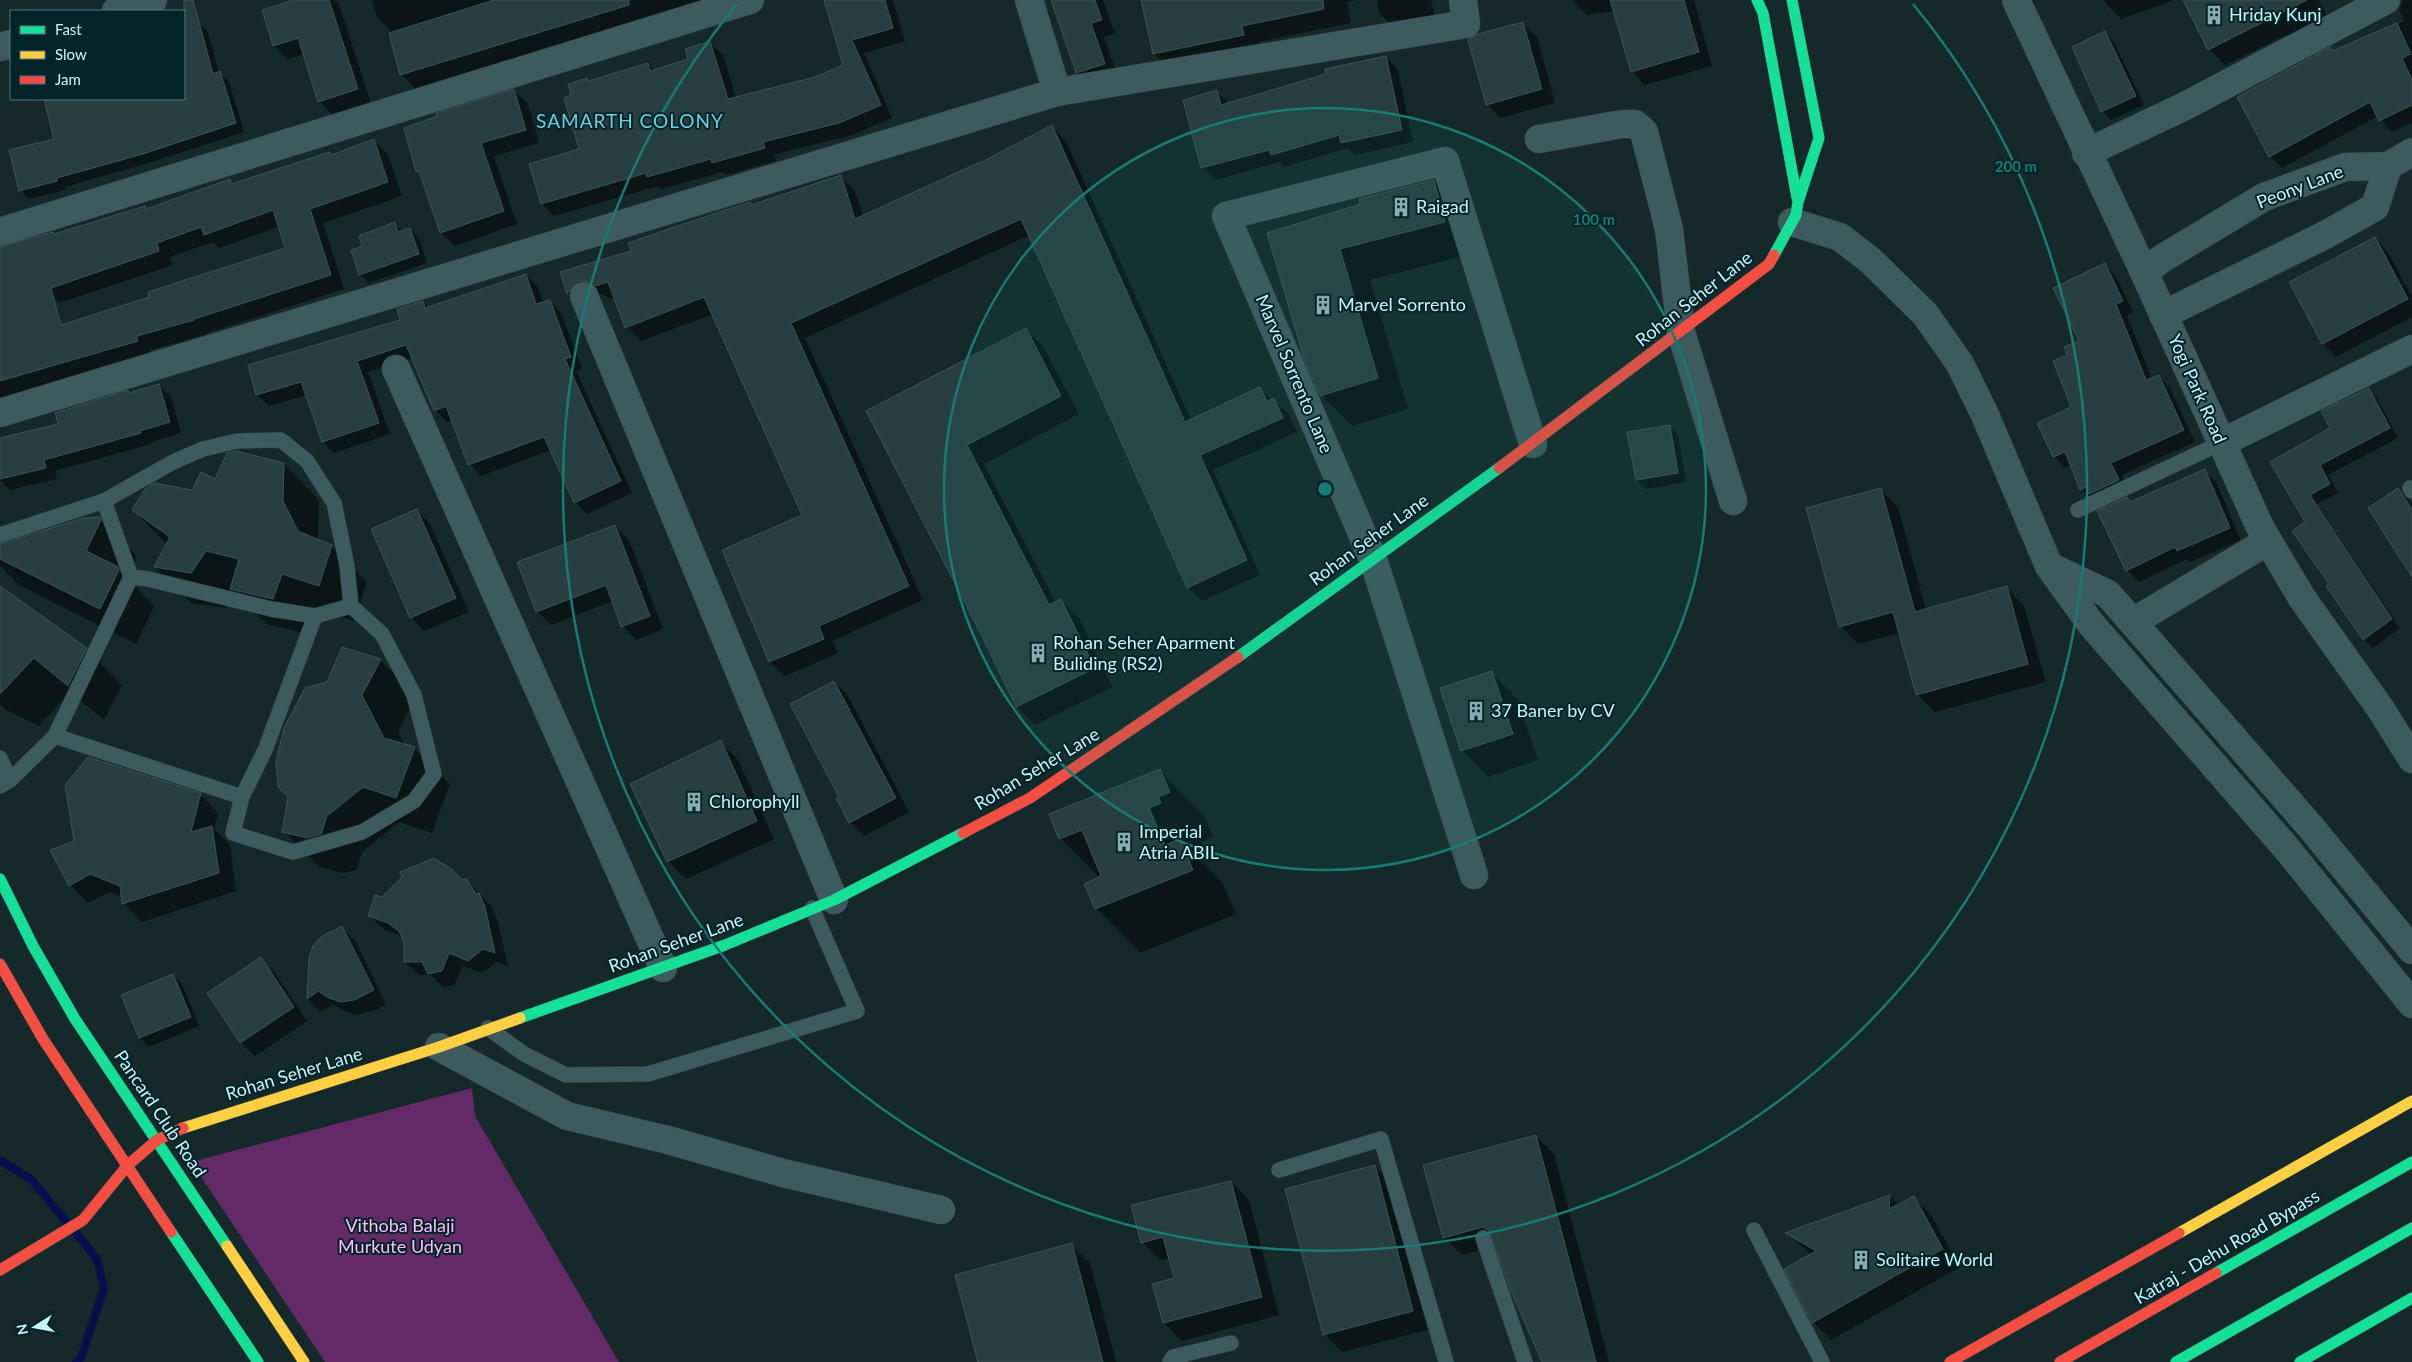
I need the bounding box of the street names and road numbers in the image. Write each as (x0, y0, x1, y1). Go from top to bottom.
street label: Peony Lane (2253, 159, 2346, 213)
street label: Rohan Seher Lane (1631, 246, 1756, 351)
street label: Marvel Sorrento Lane (1252, 291, 1338, 456)
street label: Yogi Park Road (2164, 330, 2232, 447)
street label: Rohan Seher Lane (1305, 489, 1432, 590)
street label: Rohan Seher Lane (970, 722, 1103, 814)
street label: Rohan Seher Lane (605, 907, 746, 977)
street label: Rohan Seher Lane (223, 1042, 365, 1104)
street label: Pancard Club Road (110, 1046, 212, 1181)
street label: Katraj - Dehu Road Bypass (2130, 1184, 2323, 1308)

